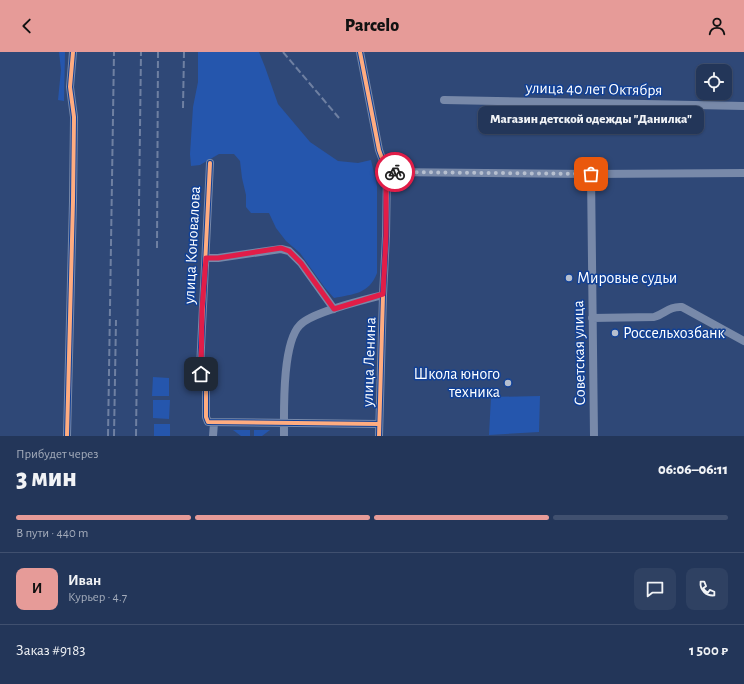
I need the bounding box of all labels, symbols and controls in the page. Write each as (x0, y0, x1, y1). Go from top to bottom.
icon: back (16, 15, 38, 37)
icon: person (706, 15, 728, 37)
text: Parcelo (345, 17, 399, 35)
map controls (696, 64, 732, 100)
button: locate (696, 64, 732, 100)
street label: улица 40 лет Октября (524, 80, 663, 99)
callout: Магазин детской одежды "Данилка" (478, 106, 704, 134)
text: Магазин детской одежды "Данилка" (490, 113, 692, 126)
courier (375, 152, 415, 192)
pin (574, 157, 608, 191)
icon: bike (384, 161, 406, 183)
icon: bag (580, 163, 602, 185)
street label: улица Коновалова (181, 186, 204, 305)
place label: Мировые судьи (577, 270, 677, 287)
marker: Мировые судьи (564, 273, 574, 283)
street label: Советская улица (570, 300, 589, 406)
street label: улица Ленина (359, 317, 380, 408)
place label: Россельхозбанк (623, 325, 725, 341)
marker: Россельхозбанк (610, 328, 620, 338)
pin (184, 357, 218, 391)
icon: home (190, 363, 212, 385)
place label: Школа юного техника (413, 366, 500, 400)
marker: Школа юного техника (503, 378, 513, 388)
text: Прибудет через (16, 448, 98, 461)
text: 06:06–06:11 (658, 462, 728, 477)
text: 3 мин (16, 465, 77, 491)
text: В пути · 440 m (16, 527, 88, 540)
button: chat (634, 568, 676, 610)
button: phone (686, 568, 728, 610)
text: Иван (68, 573, 101, 588)
text: И (32, 581, 42, 596)
text: Курьер · 4.7 (68, 591, 127, 604)
text: Заказ #9183 (16, 643, 86, 658)
text: 1 500 ₽ (689, 643, 728, 658)

